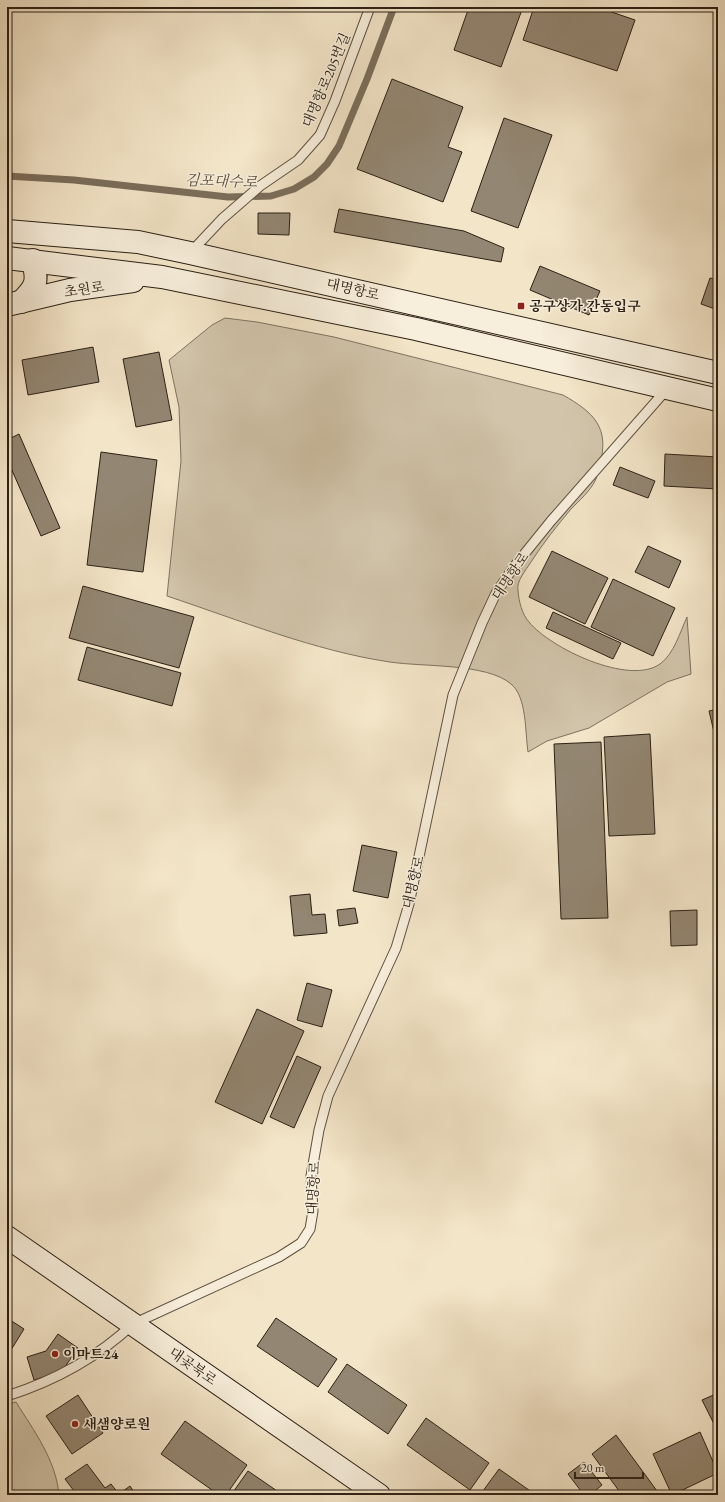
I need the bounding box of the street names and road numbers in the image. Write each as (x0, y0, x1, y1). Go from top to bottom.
street label: 대명항로205번길 (298, 30, 354, 130)
street label: 대명항로 (325, 274, 382, 304)
street label: 초원로 (63, 277, 106, 301)
street label: 대명항로 (487, 548, 533, 603)
street label: 대명항로 (398, 853, 428, 910)
street label: 대명항로 (303, 1160, 323, 1215)
street label: 대곶북로 (166, 1343, 221, 1389)

